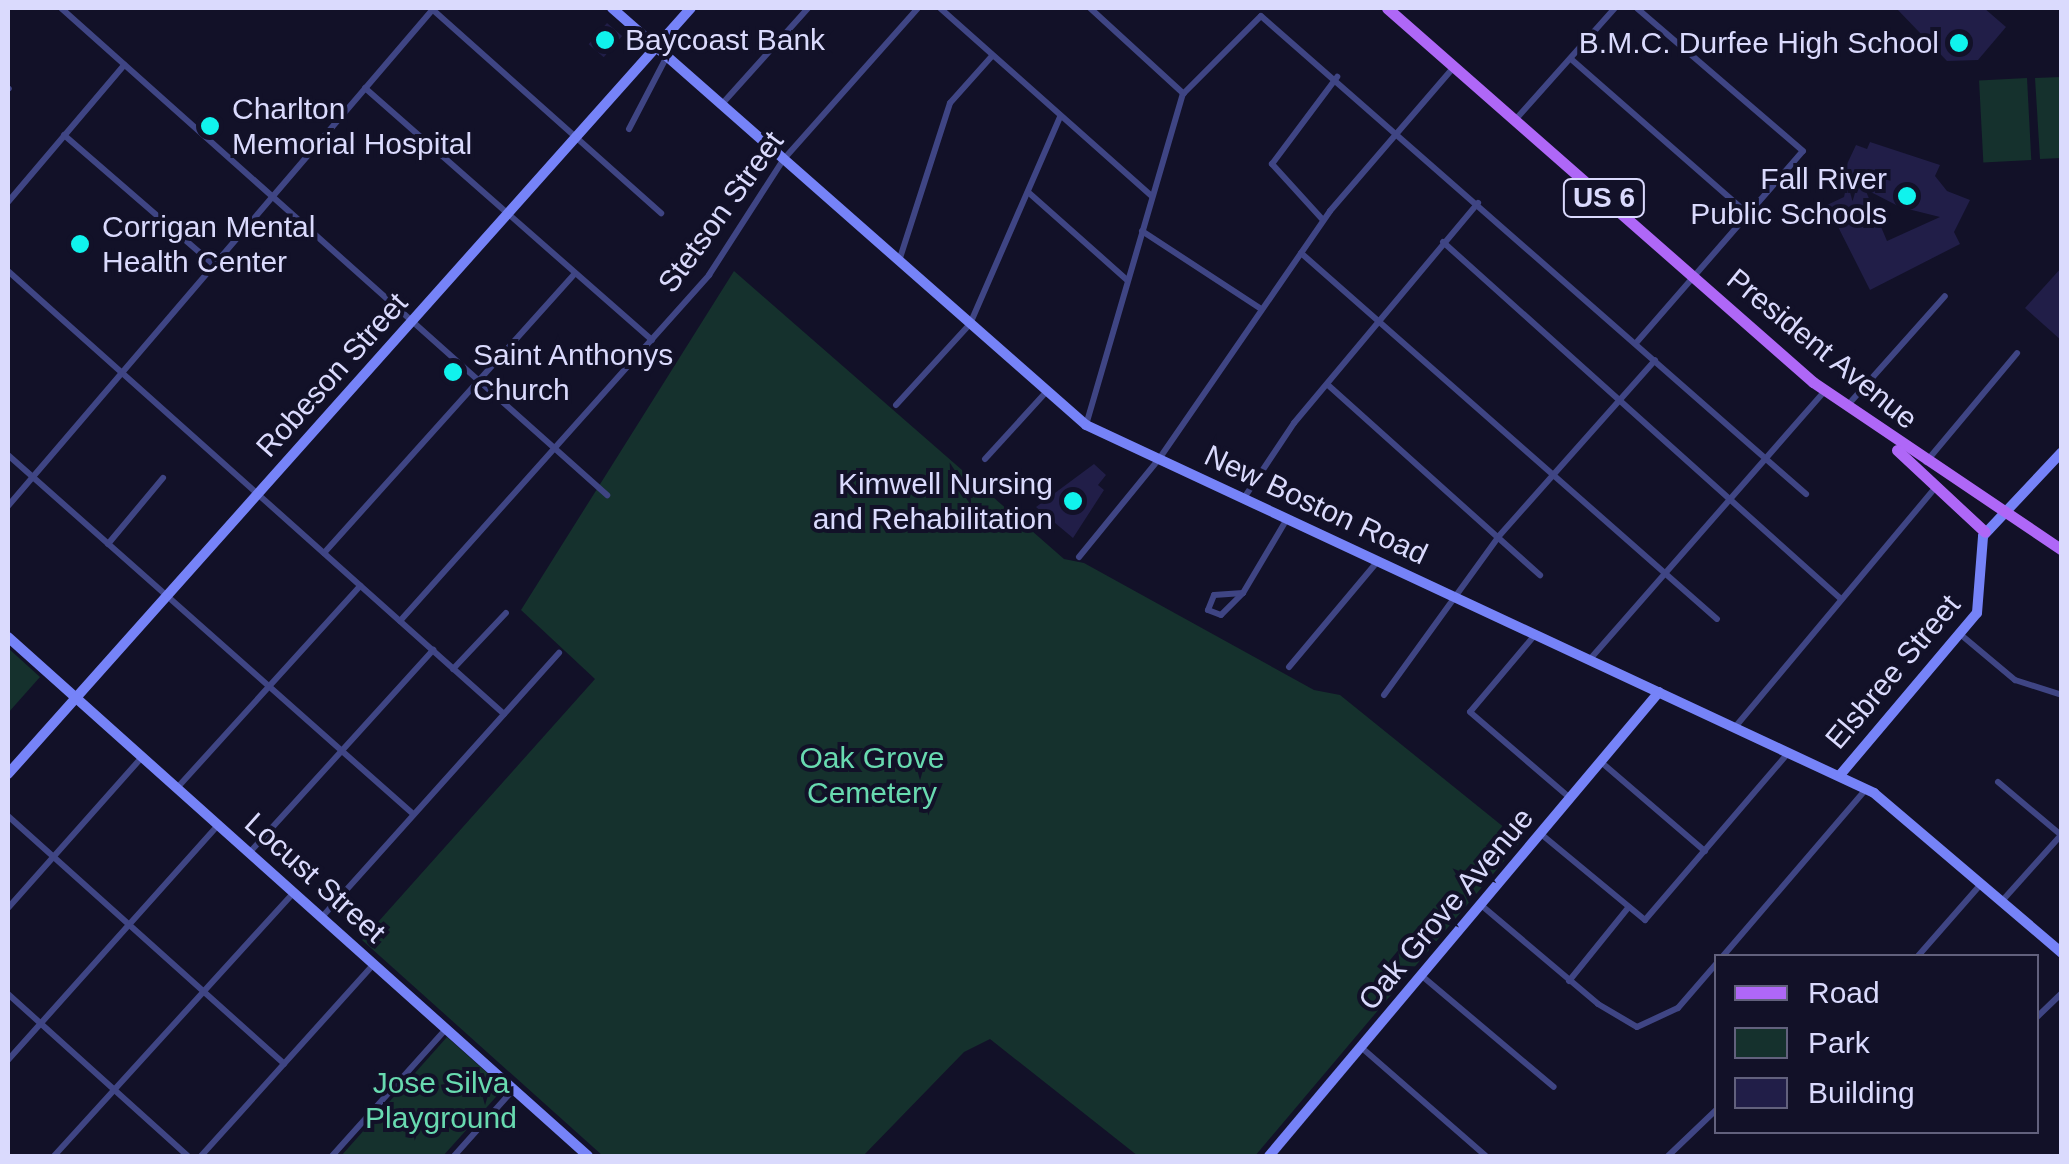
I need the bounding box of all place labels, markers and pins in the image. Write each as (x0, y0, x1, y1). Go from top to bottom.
place label: Baycoast Bank (625, 22, 825, 58)
place label: B.M.C. Durfee High School (1579, 25, 1939, 61)
marker: Baycoast Bank (594, 29, 616, 51)
marker: B.M.C. Durfee High School (1948, 32, 1970, 54)
place label: Charlton Memorial Hospital (232, 91, 472, 162)
marker: Charlton Memorial Hospital (197, 113, 223, 139)
place label: Fall River Public Schools (1690, 161, 1887, 232)
marker: Fall River Public Schools (1896, 185, 1918, 207)
place label: Corrigan Mental Health Center (102, 209, 315, 280)
marker: Corrigan Mental Health Center (67, 231, 93, 257)
place label: Saint Anthonys Church (473, 337, 675, 408)
marker: Saint Anthonys Church (442, 361, 464, 383)
place label: Kimwell Nursing and Rehabilitation (813, 466, 1053, 536)
marker: Kimwell Nursing and Rehabilitation (1062, 490, 1084, 512)

